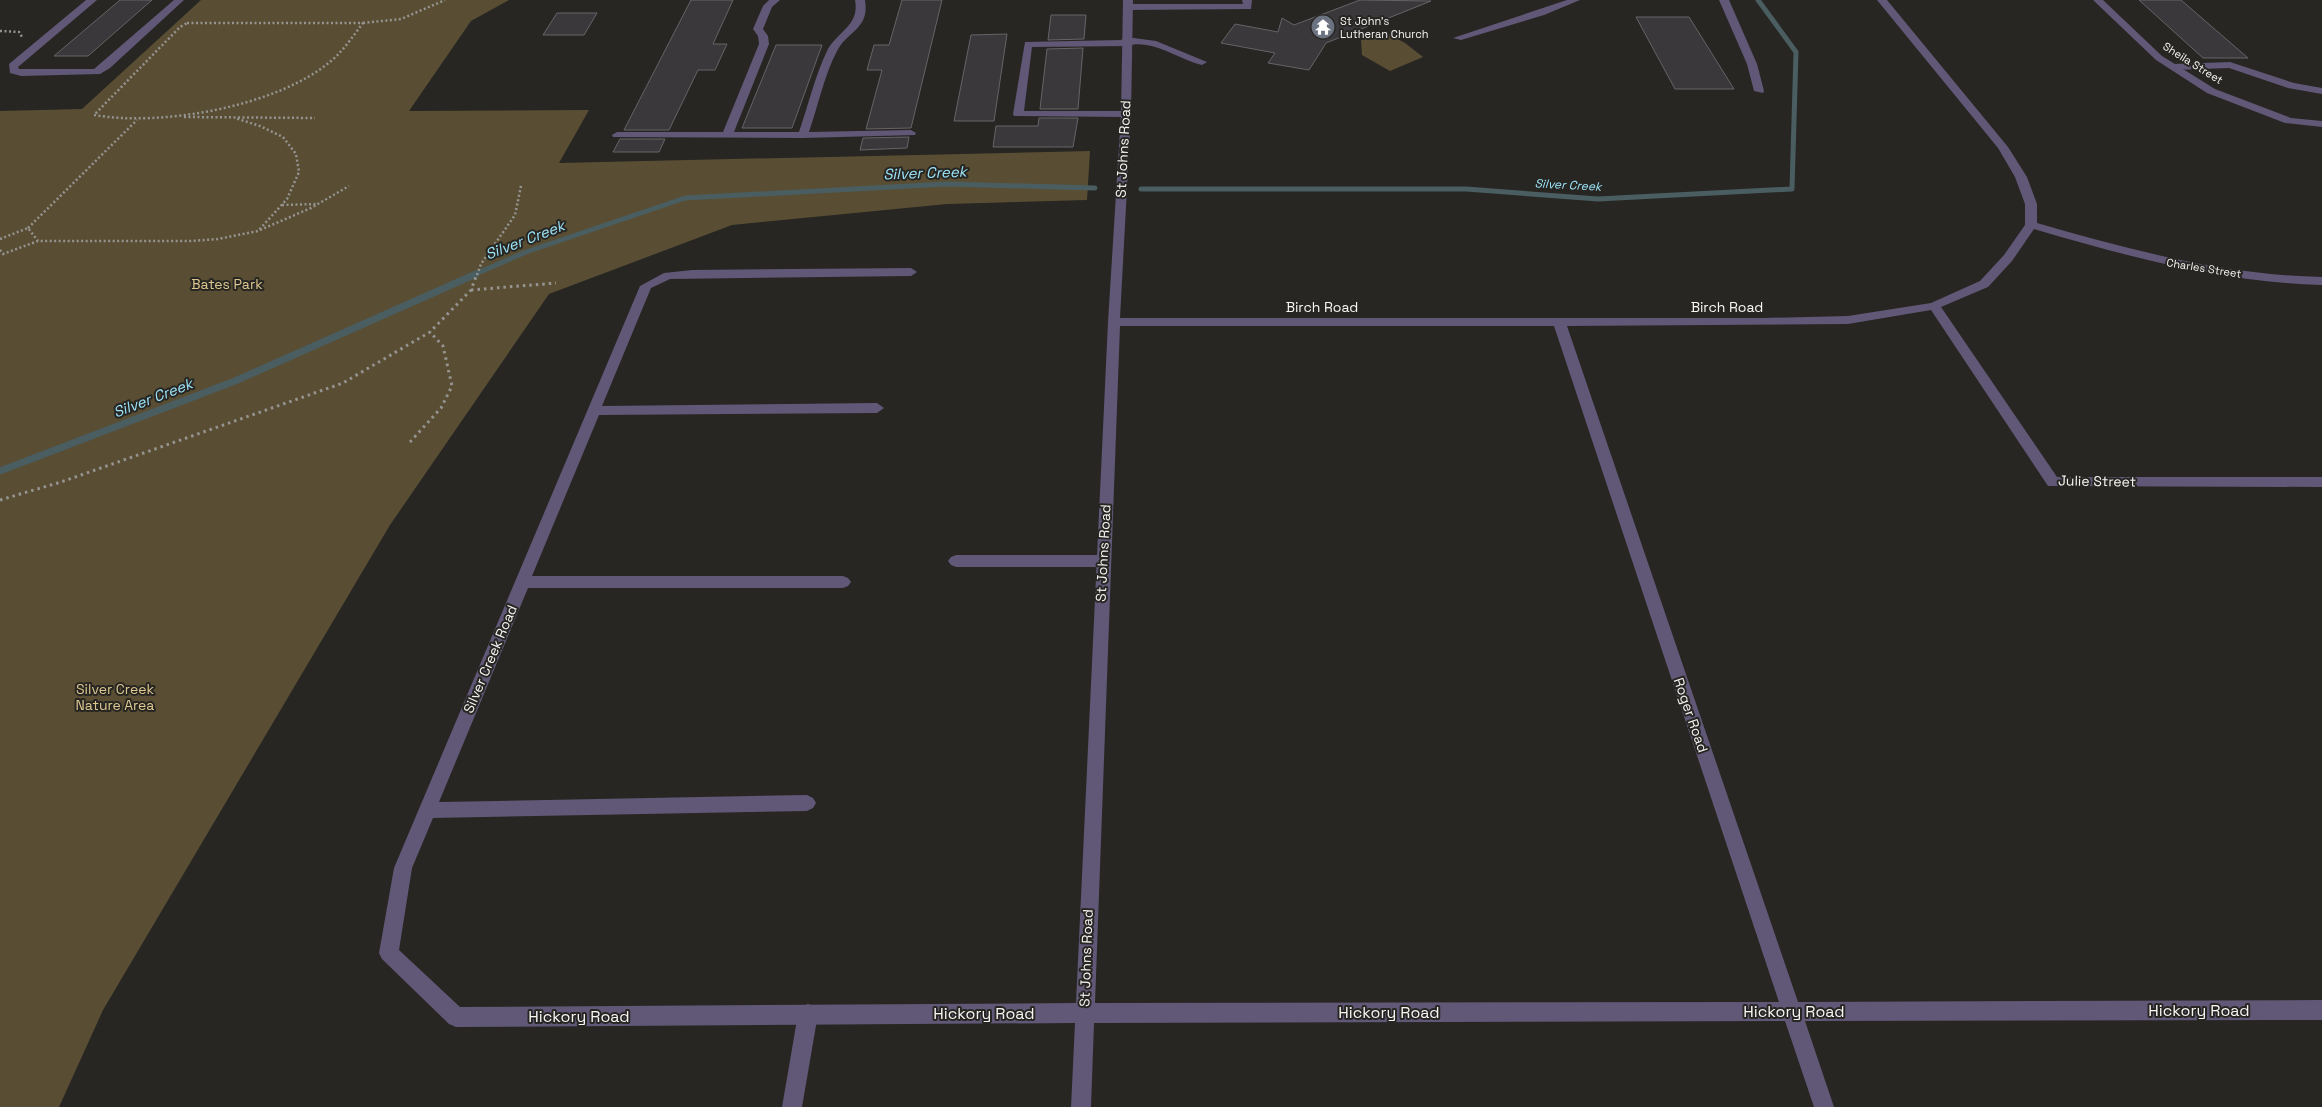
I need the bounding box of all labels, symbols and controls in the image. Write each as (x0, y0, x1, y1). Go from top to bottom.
temple icon: St John's Lutheran Church (1310, 14, 1336, 40)
place label: St John's Lutheran Church (1340, 14, 1429, 41)
street label: Sheila Street (2160, 39, 2226, 87)
street label: St Johns Road (1111, 100, 1135, 198)
water label: Silver Creek (883, 161, 969, 183)
water label: Silver Creek (1534, 175, 1603, 195)
water label: Silver Creek (482, 215, 569, 263)
street label: Charles Street (2166, 255, 2242, 281)
park label: Bates Park (191, 275, 263, 293)
street label: Birch Road (1286, 298, 1358, 316)
street label: Birch Road (1691, 298, 1763, 316)
water label: Silver Creek (110, 373, 197, 421)
street label: Julie Street (2058, 471, 2136, 491)
street label: St Johns Road (1091, 504, 1115, 602)
street label: Silver Creek Road (459, 602, 521, 716)
street label: Roger Road (1670, 675, 1712, 755)
park label: Silver Creek Nature Area (76, 680, 154, 714)
street label: St Johns Road (1075, 909, 1097, 1007)
street label: Hickory Road (2148, 1000, 2250, 1021)
street label: Hickory Road (1743, 1001, 1845, 1022)
street label: Hickory Road (1338, 1002, 1440, 1023)
street label: Hickory Road (933, 1003, 1035, 1024)
street label: Hickory Road (528, 1006, 630, 1027)

